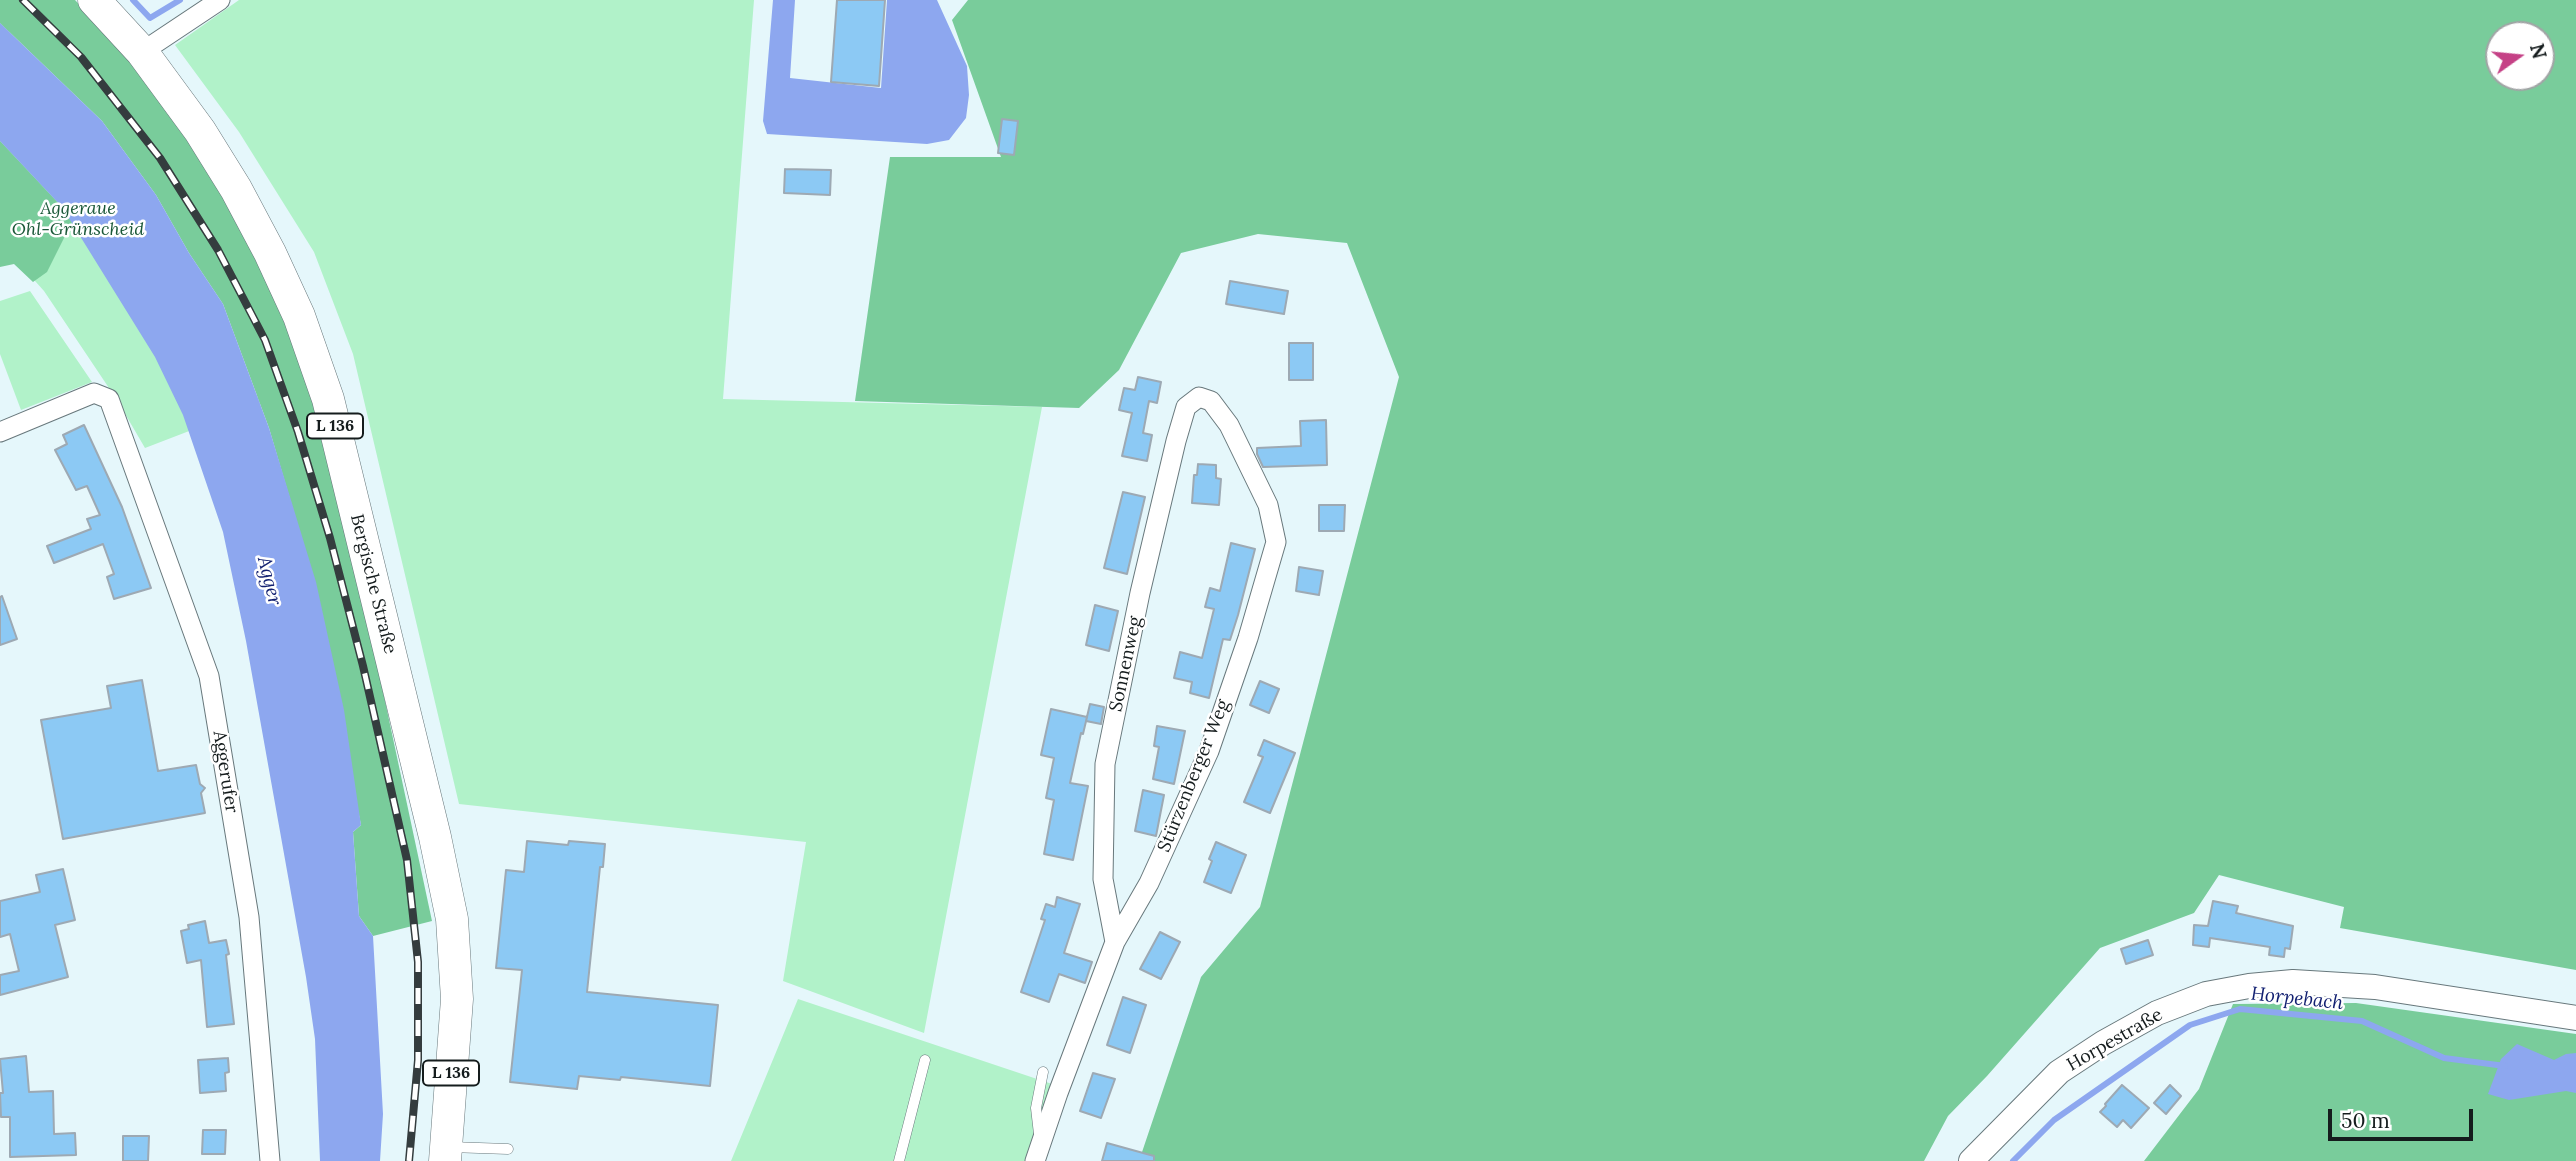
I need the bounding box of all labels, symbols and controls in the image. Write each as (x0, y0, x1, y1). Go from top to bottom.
north arrow (2485, 21, 2555, 91)
text: N (2525, 41, 2552, 61)
park label: Aggeraue Ohl-Grünscheid (12, 198, 144, 241)
road number: L 136 (307, 414, 363, 438)
street label: Bergische Straße (345, 512, 401, 656)
water label: Agger (252, 554, 286, 608)
street label: Sonnenweg (1105, 614, 1147, 714)
street label: Stürzenberger Weg (1154, 697, 1234, 855)
street label: Aggerufer (208, 729, 242, 815)
water label: Horpebach (2250, 983, 2344, 1015)
street label: Horpestraße (2063, 1004, 2167, 1076)
road number: L 136 (423, 1060, 479, 1086)
scale bar (2331, 1094, 2476, 1138)
text: 50 m (2341, 1107, 2390, 1134)

